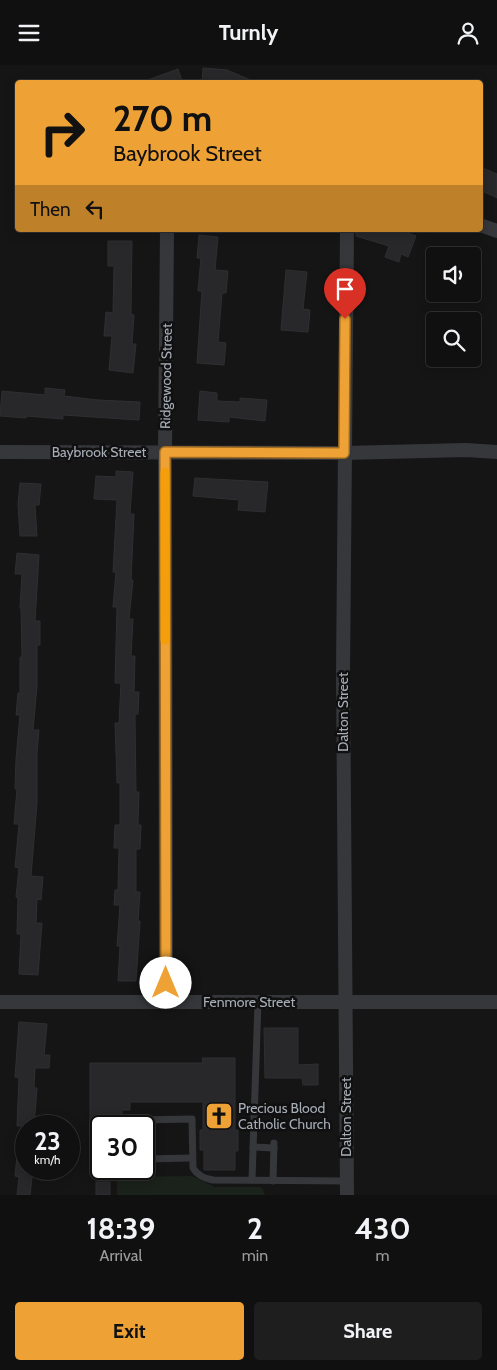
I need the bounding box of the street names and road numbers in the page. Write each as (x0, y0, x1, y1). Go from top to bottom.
street label: Ridgewood Street (156, 323, 176, 429)
street label: Baybrook Street (52, 443, 147, 461)
street label: Dalton Street (334, 672, 352, 752)
street label: Fenmore Street (203, 993, 295, 1011)
street label: Dalton Street (337, 1077, 355, 1157)

